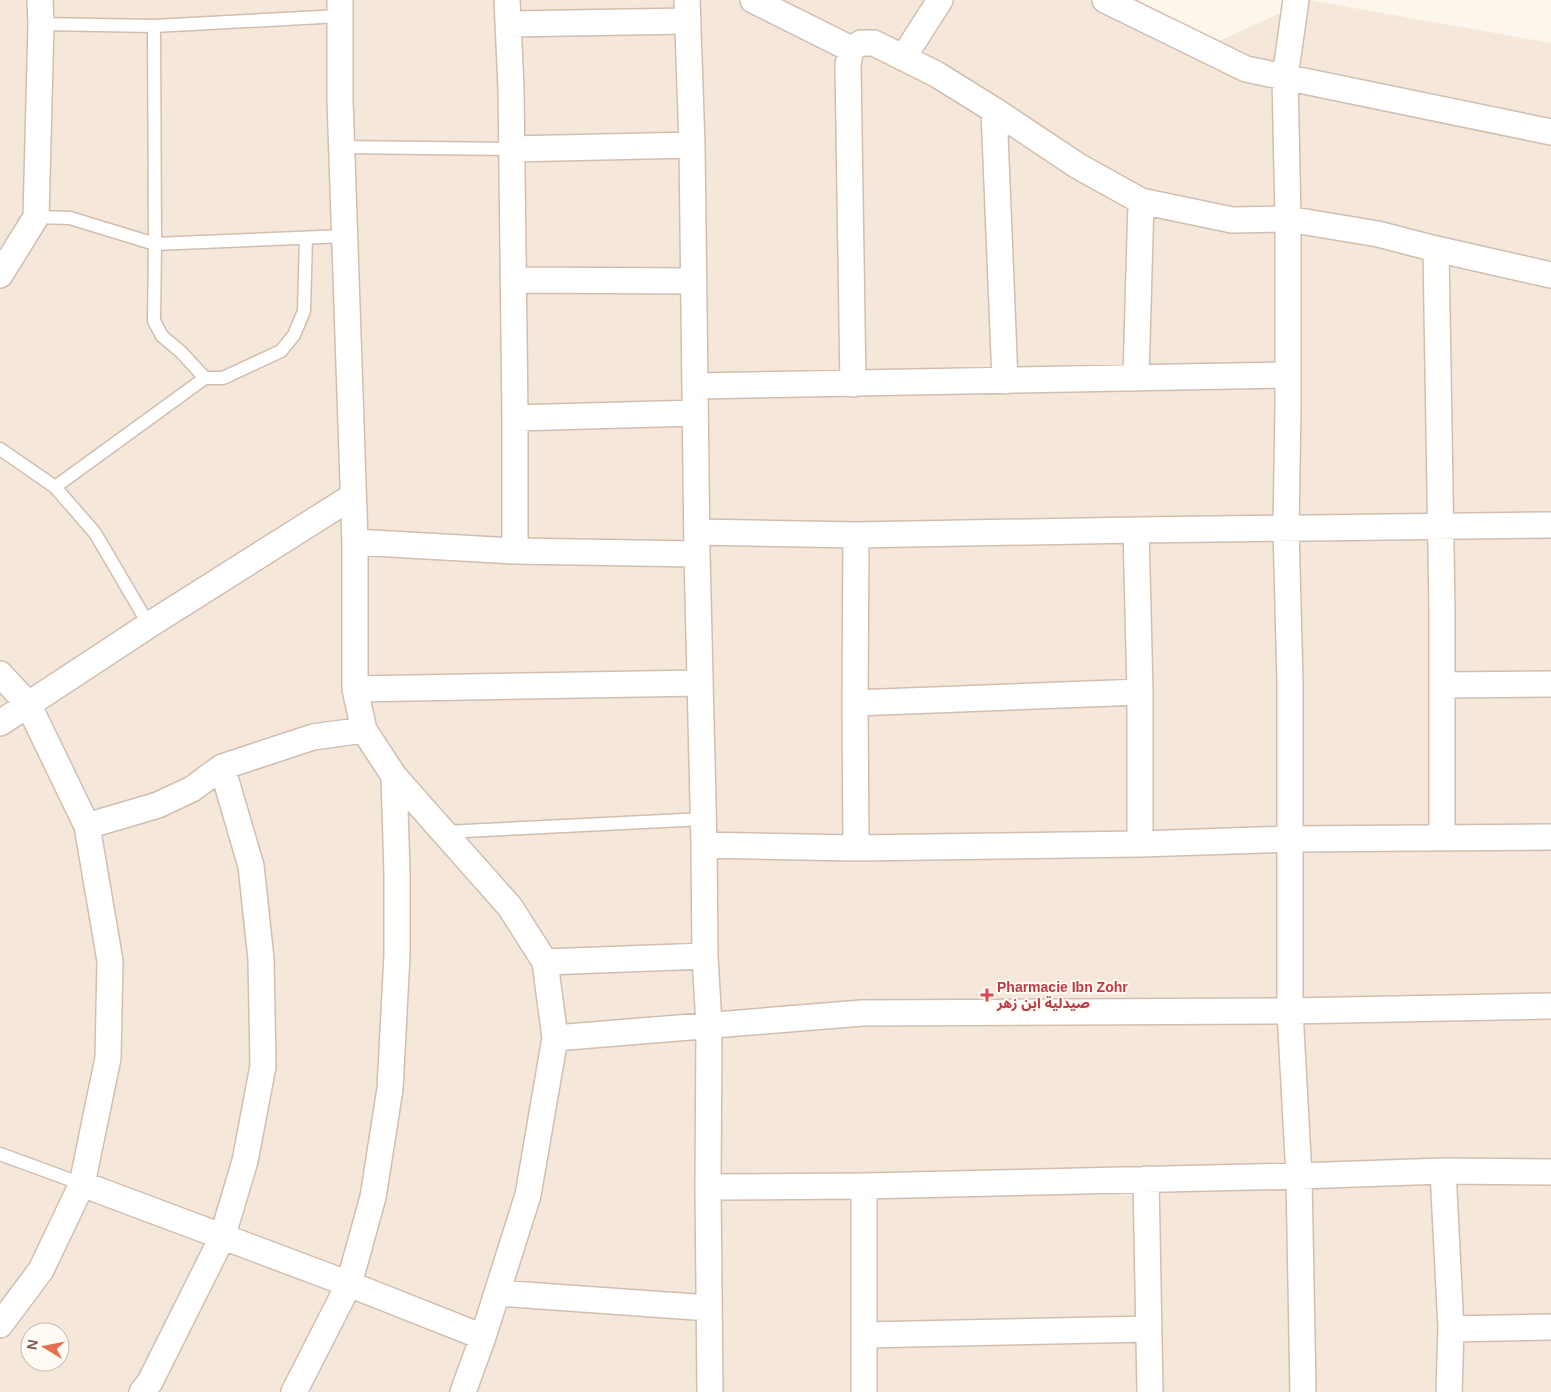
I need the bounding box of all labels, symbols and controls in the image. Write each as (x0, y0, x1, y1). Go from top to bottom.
place label: Pharmacie Ibn Zohr صيدلية ابن زهر (996, 979, 1128, 1012)
marker: Pharmacie Ibn Zohr صيدلية ابن زهر (981, 989, 993, 1001)
north arrow (20, 1322, 70, 1372)
text: N (23, 1338, 41, 1351)

